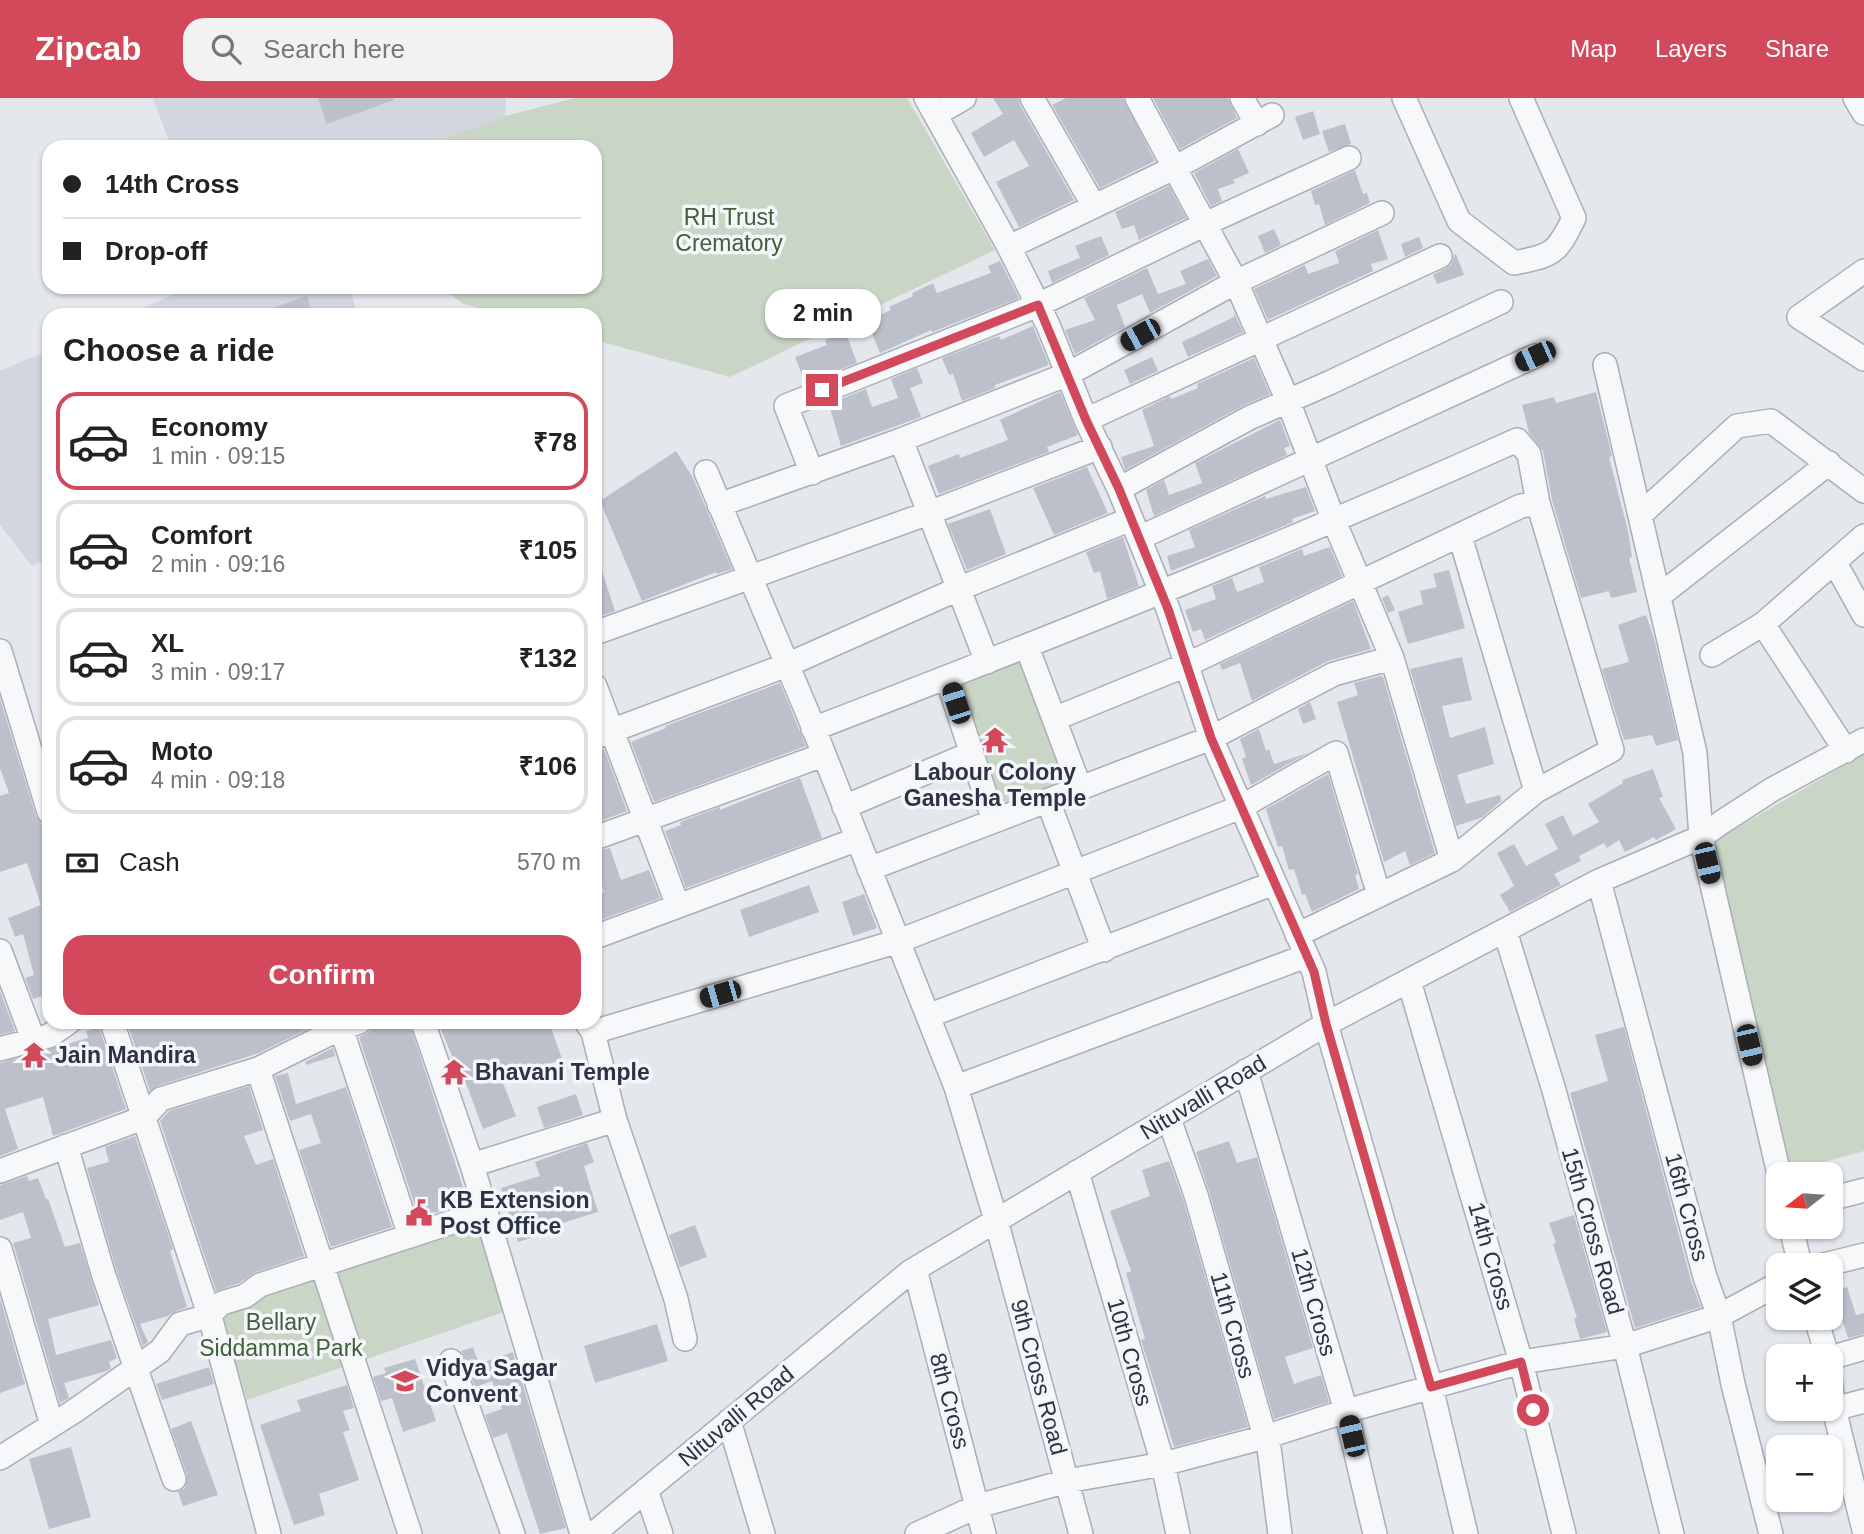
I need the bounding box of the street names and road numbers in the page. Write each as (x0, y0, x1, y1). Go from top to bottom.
street label: Nituvalli Road (1135, 1049, 1271, 1145)
street label: 15th Cross Road (1557, 1144, 1629, 1318)
street label: 16th Cross (1660, 1150, 1714, 1264)
street label: 14th Cross (1463, 1199, 1519, 1313)
street label: 12th Cross (1286, 1245, 1342, 1359)
street label: 11th Cross (1205, 1269, 1261, 1381)
street label: 10th Cross (1102, 1295, 1158, 1409)
street label: 9th Cross Road (1006, 1296, 1072, 1458)
street label: 8th Cross (925, 1350, 975, 1452)
street label: Nituvalli Road (673, 1360, 799, 1472)

